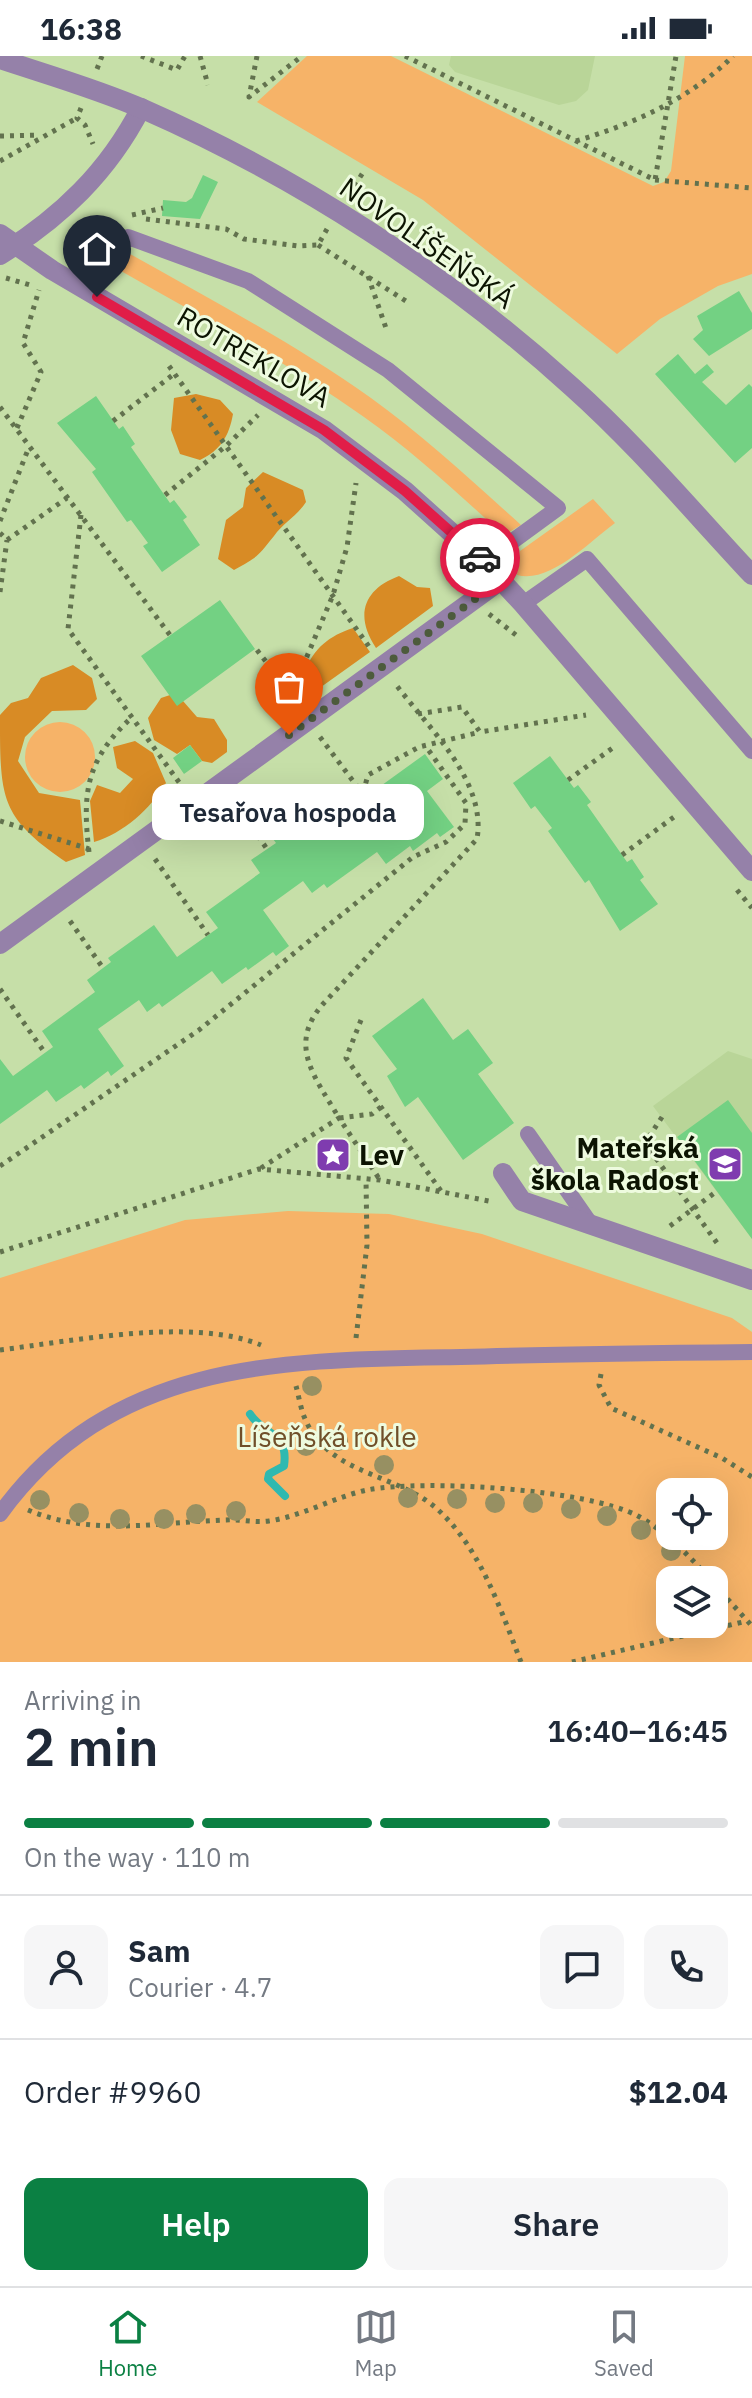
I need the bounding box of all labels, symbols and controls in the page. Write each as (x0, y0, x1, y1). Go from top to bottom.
text: 16:38 (40, 9, 122, 48)
street label: NOVOLÍŠEŇSKÁ (333, 169, 522, 317)
pin (63, 215, 131, 297)
icon: home (75, 227, 119, 271)
street label: ROTREKLOVA (171, 298, 338, 415)
courier (440, 518, 520, 598)
icon: car (458, 536, 502, 580)
pin (255, 653, 323, 735)
icon: bag (267, 665, 311, 709)
callout: Tesařova hospoda (153, 783, 425, 839)
text: Tesařova hospoda (179, 795, 397, 829)
place label: Mateřská škola Radost (531, 1129, 699, 1198)
place icon: Lev (314, 1136, 352, 1174)
place label: Lev (359, 1136, 404, 1173)
school or university icon: Mateřská škola Radost (706, 1145, 744, 1183)
park label: Líšeňská rokle (237, 1418, 417, 1455)
map controls (656, 1478, 728, 1638)
button: locate (656, 1478, 728, 1550)
button: layers (656, 1566, 728, 1638)
text: Arriving in (24, 1683, 141, 1717)
text: 16:40–16:45 (547, 1711, 728, 1750)
text: 2 min (24, 1713, 159, 1780)
text: On the way · 110 m (24, 1840, 250, 1874)
button: person (24, 1925, 108, 2009)
button: chat (540, 1925, 624, 2009)
button: phone (644, 1925, 728, 2009)
text: Sam (128, 1931, 191, 1970)
text: Courier · 4.7 (128, 1970, 272, 2004)
text: Order #9960 (24, 2072, 201, 2111)
text: $12.04 (629, 2072, 728, 2111)
button: Help (24, 2178, 368, 2270)
button: Share (384, 2178, 728, 2270)
tab: Home (98, 2305, 157, 2382)
tab: Map (354, 2305, 398, 2382)
tab: Saved (594, 2305, 654, 2382)

